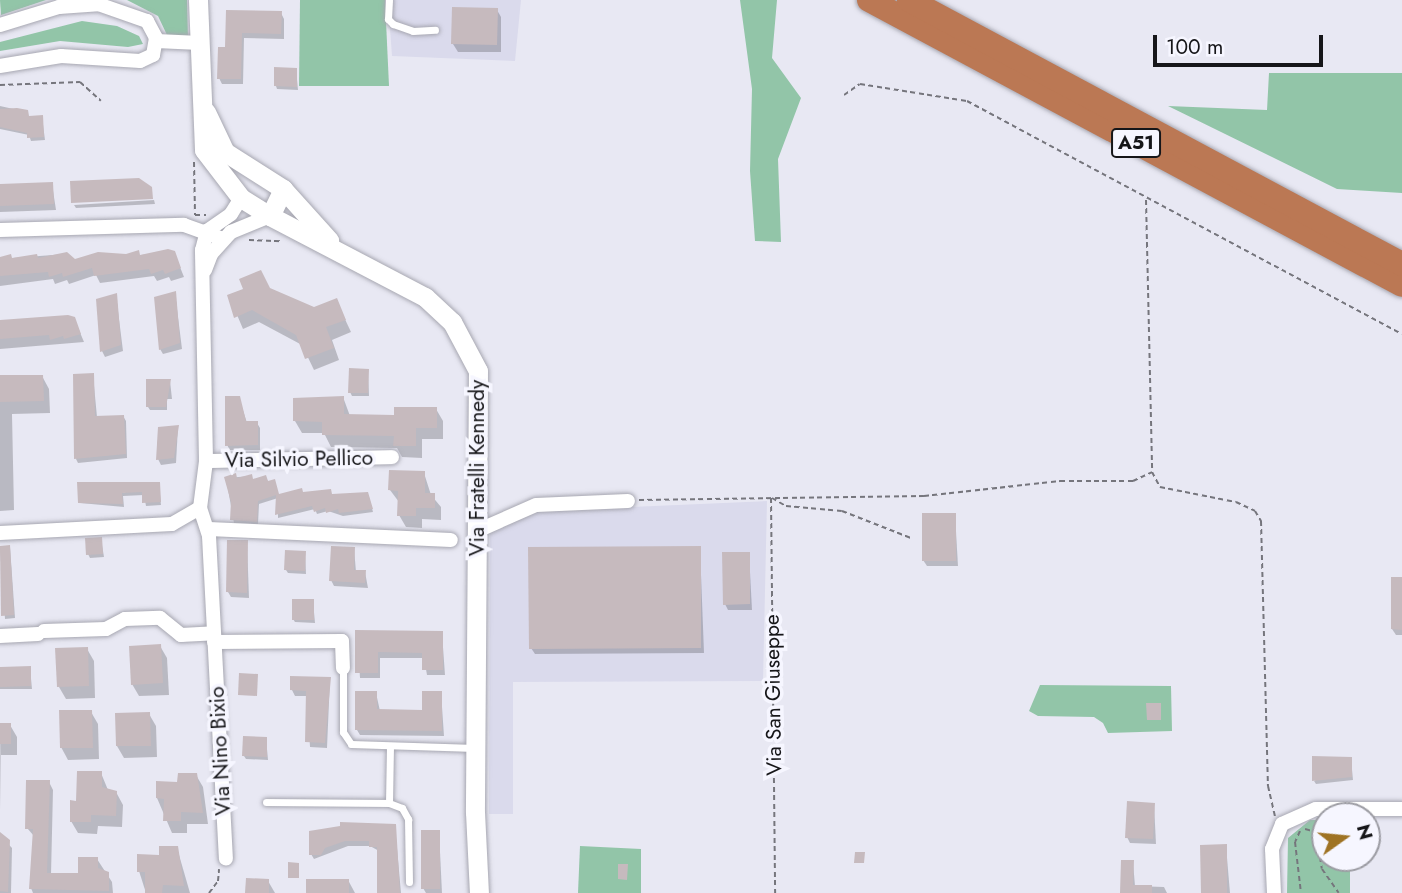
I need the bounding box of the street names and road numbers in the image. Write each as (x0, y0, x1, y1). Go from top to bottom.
road number: A51 (1110, 127, 1162, 158)
street label: Via Fratelli Kennedy (464, 380, 490, 556)
street label: Via Silvio Pellico (225, 445, 373, 473)
street label: Via San Giuseppe (759, 614, 787, 776)
street label: Via Nino Bixio (204, 686, 236, 816)

